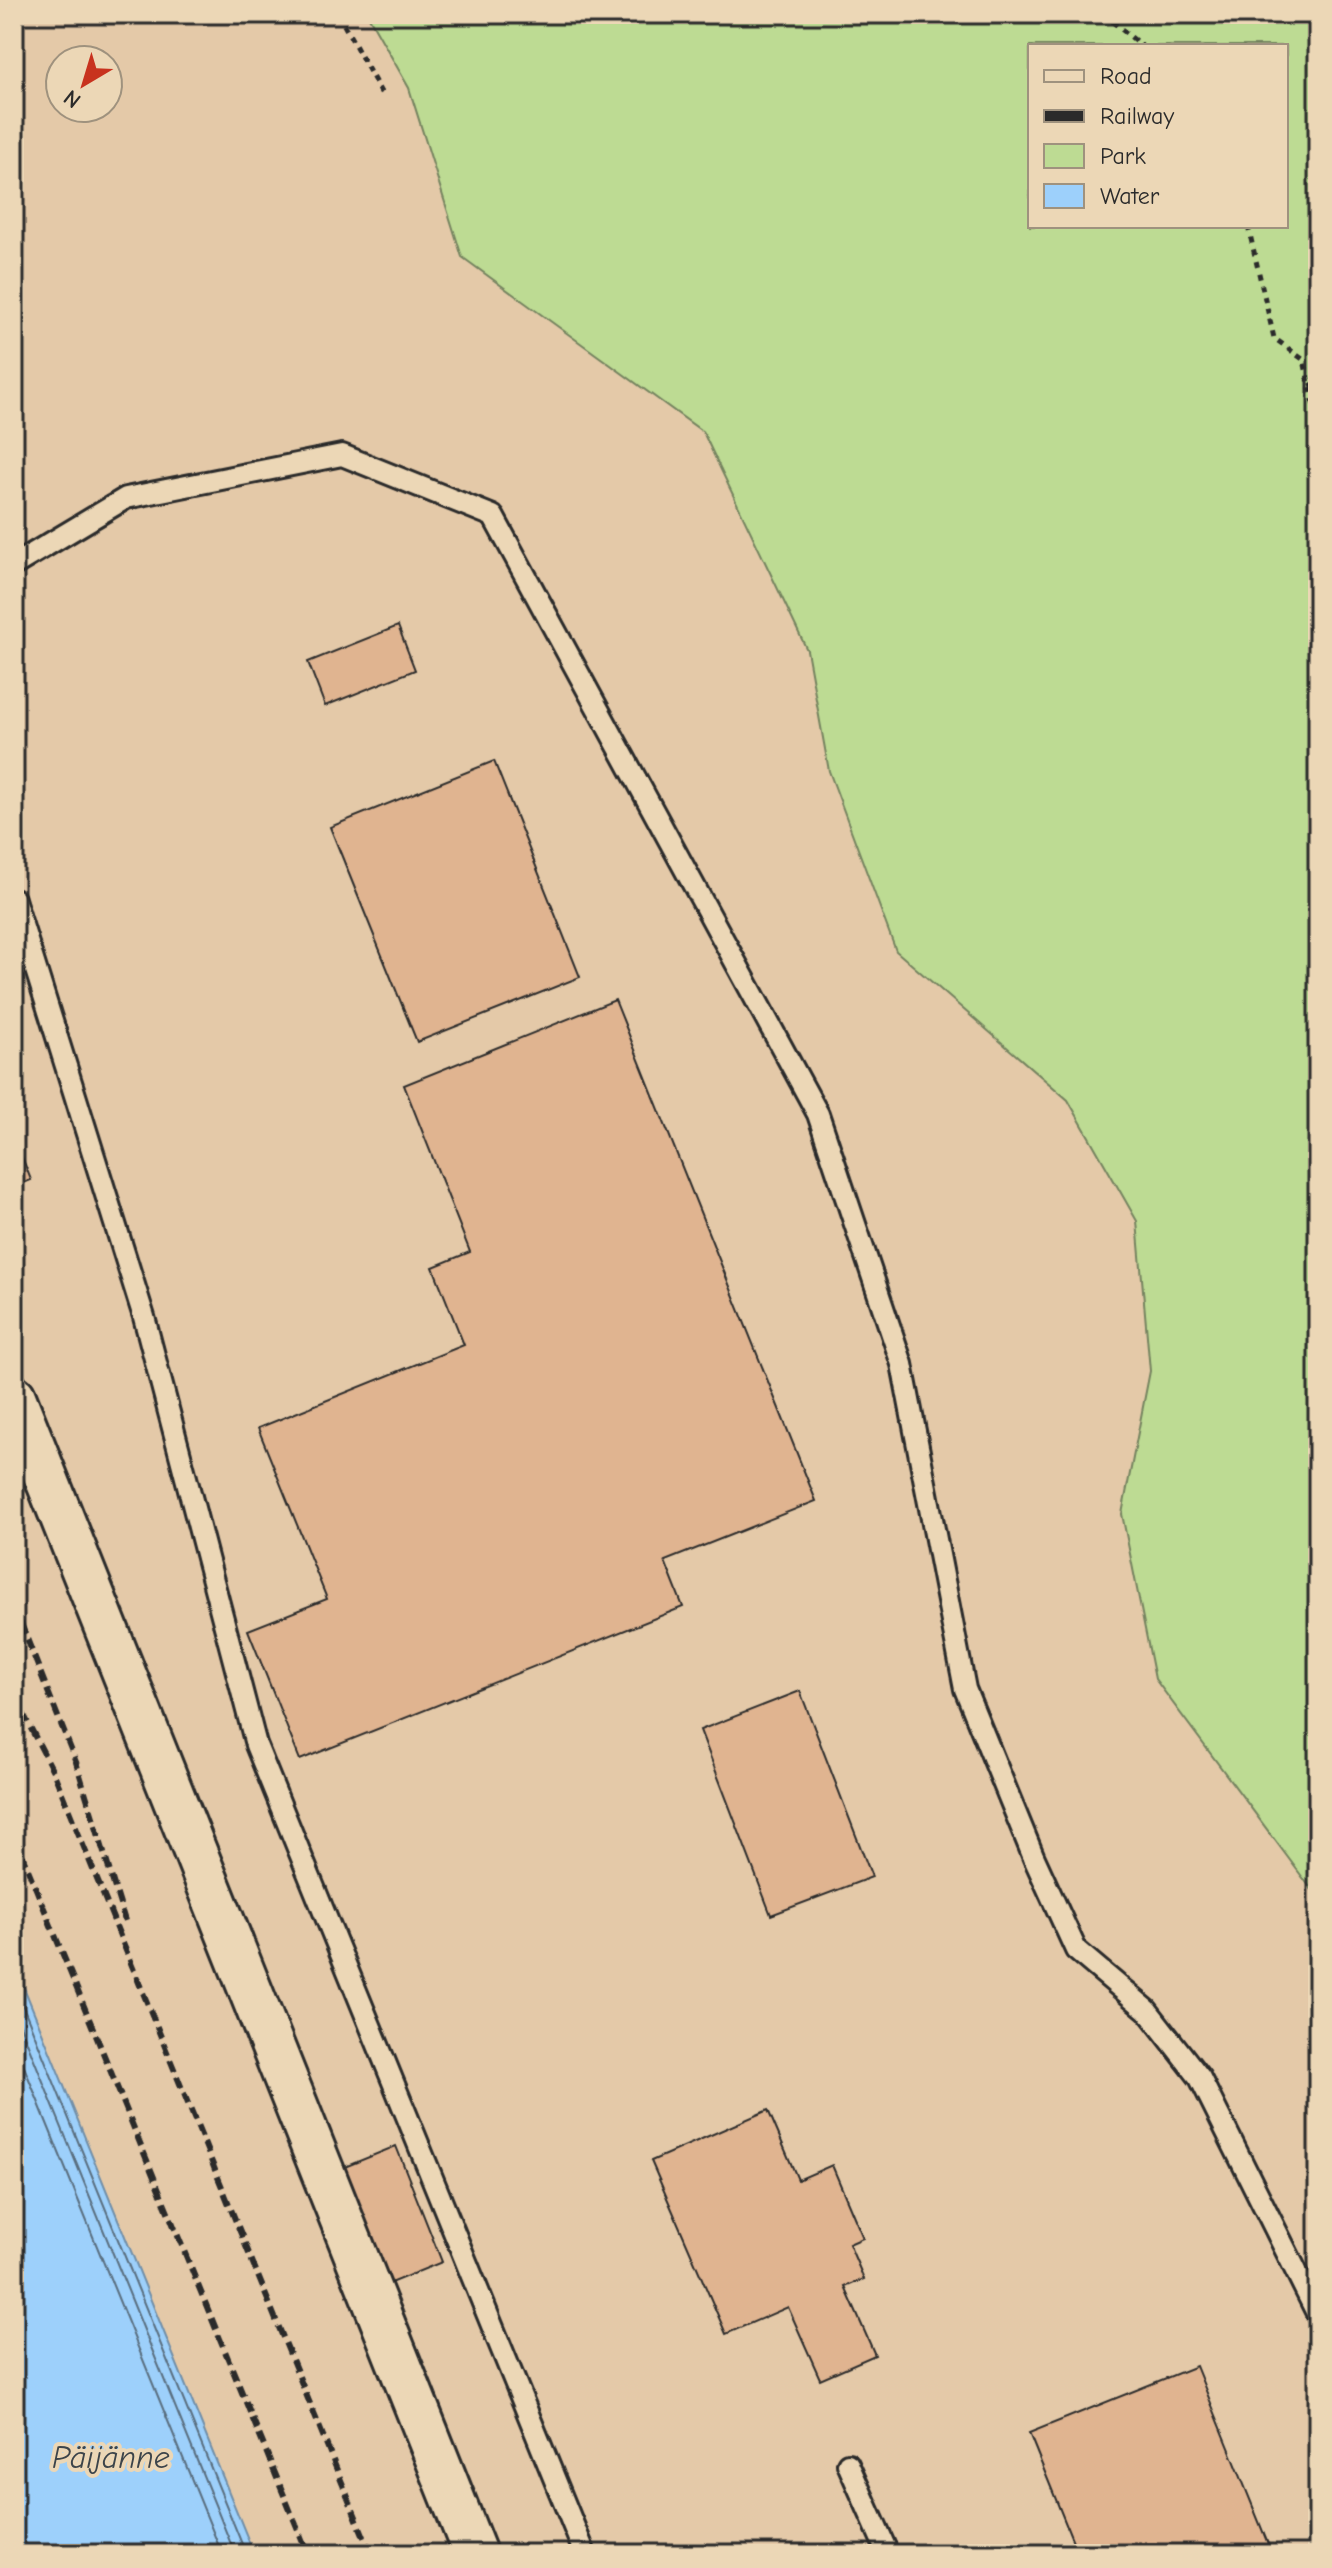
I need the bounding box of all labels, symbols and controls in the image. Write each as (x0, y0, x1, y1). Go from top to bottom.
north arrow (44, 44, 124, 124)
legend (1028, 44, 1288, 228)
text: Road (1100, 62, 1152, 90)
text: N (59, 84, 86, 114)
text: Railway (1100, 102, 1174, 130)
text: Park (1100, 142, 1146, 170)
text: Water (1100, 182, 1160, 210)
water label: Päijänne (52, 2439, 170, 2476)

